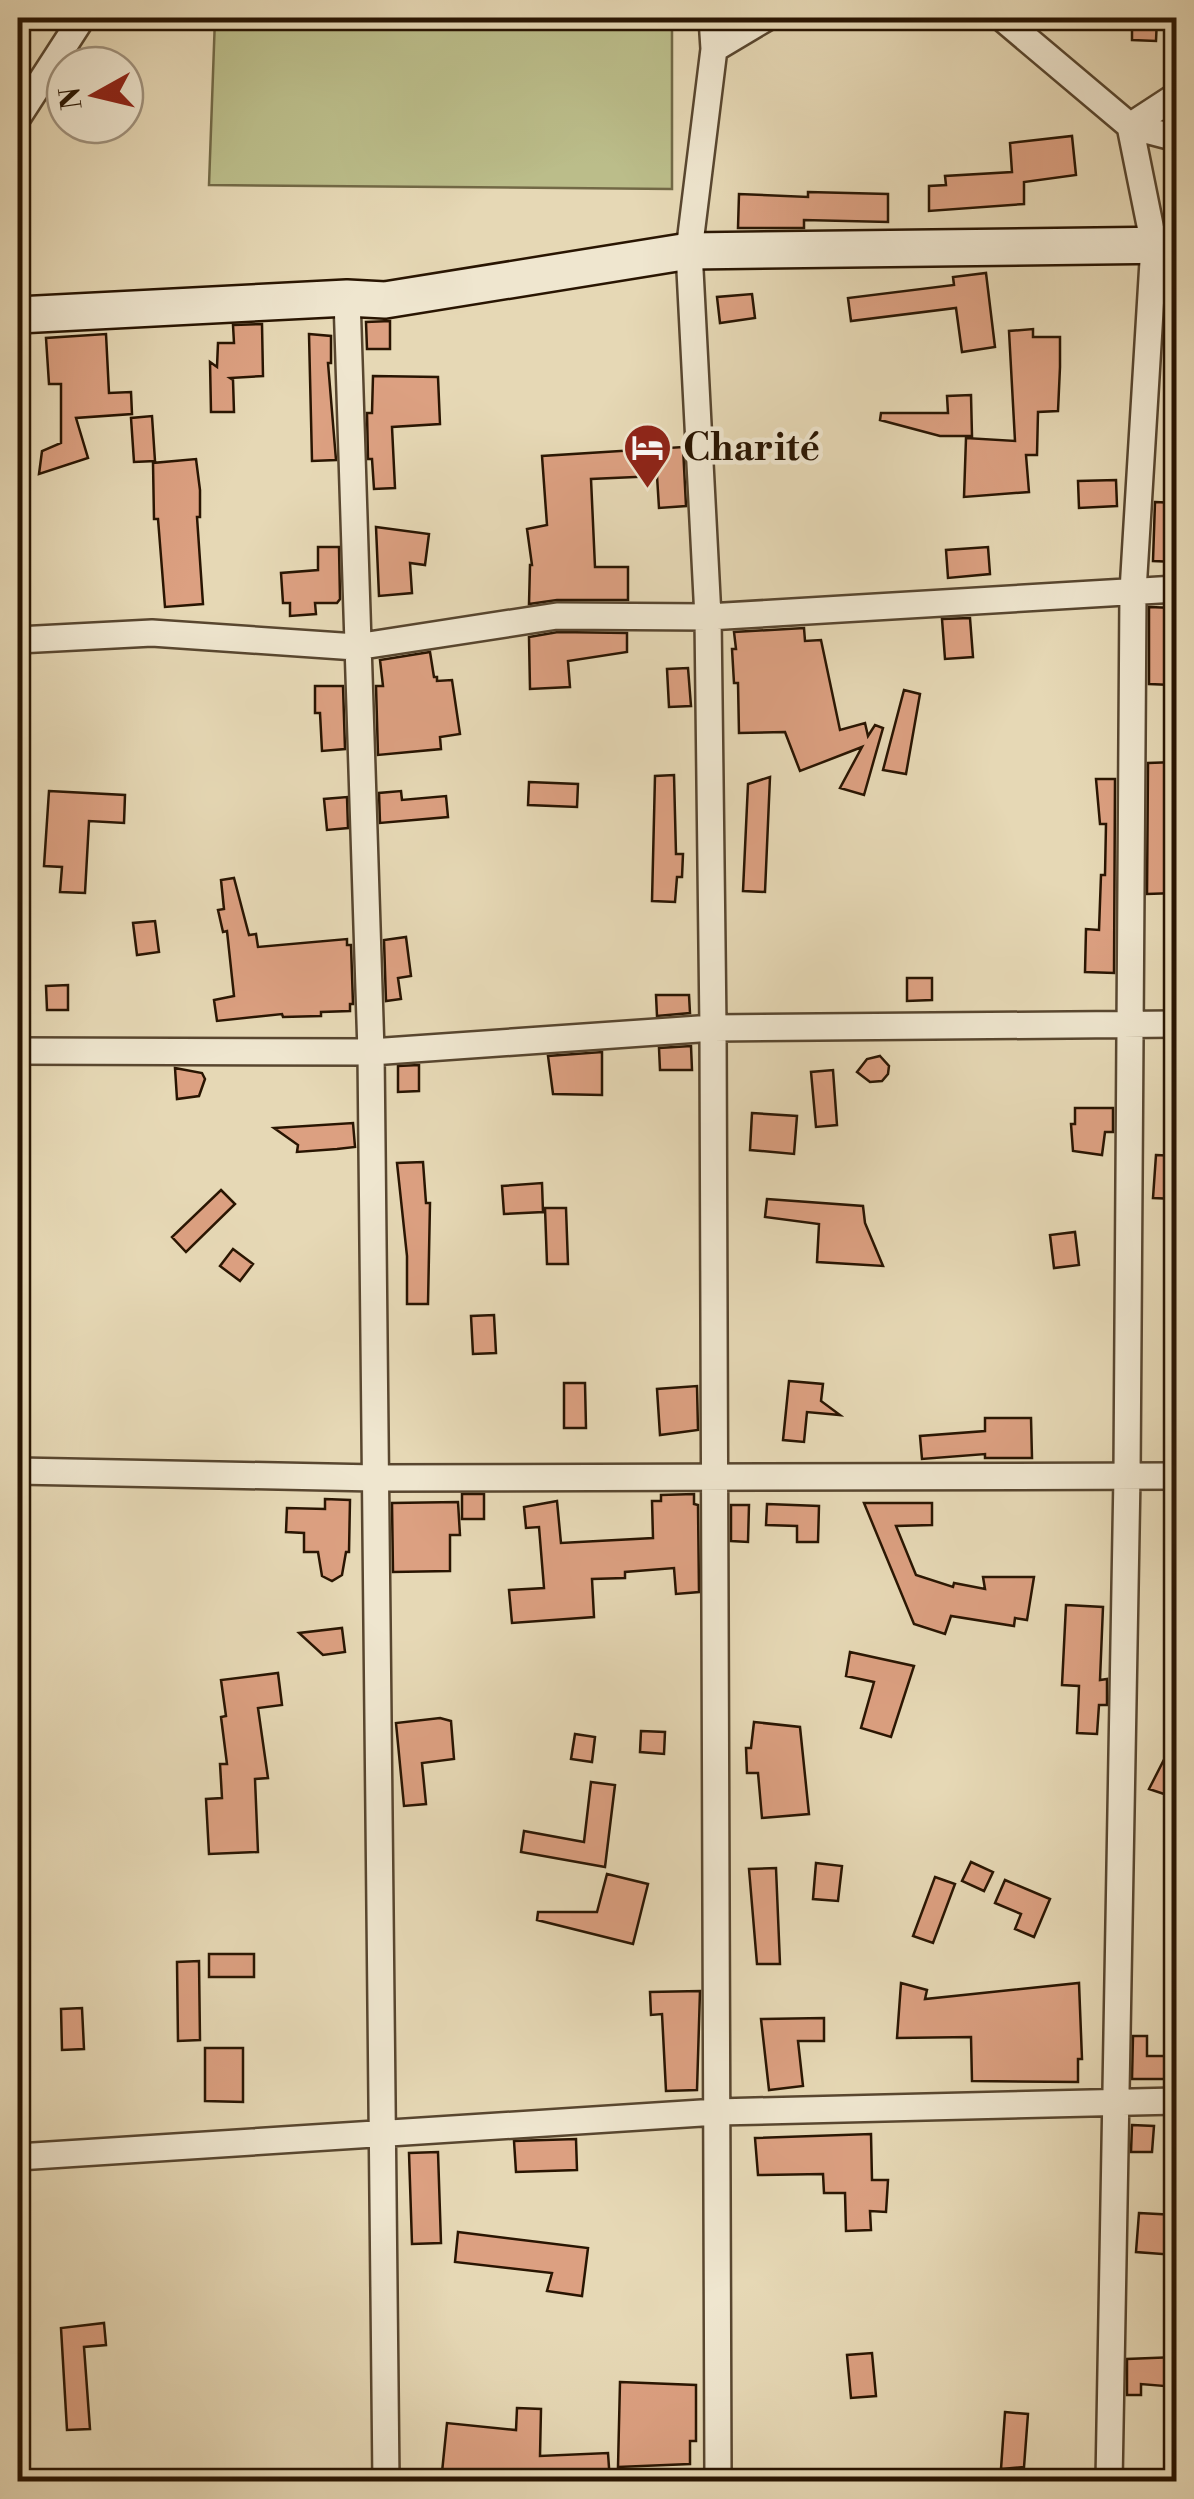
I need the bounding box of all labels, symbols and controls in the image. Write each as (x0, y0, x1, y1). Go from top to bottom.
north arrow (45, 45, 145, 145)
text: N (53, 85, 91, 112)
hotel icon: Charité (622, 422, 674, 490)
place label: Charité (683, 425, 820, 472)

